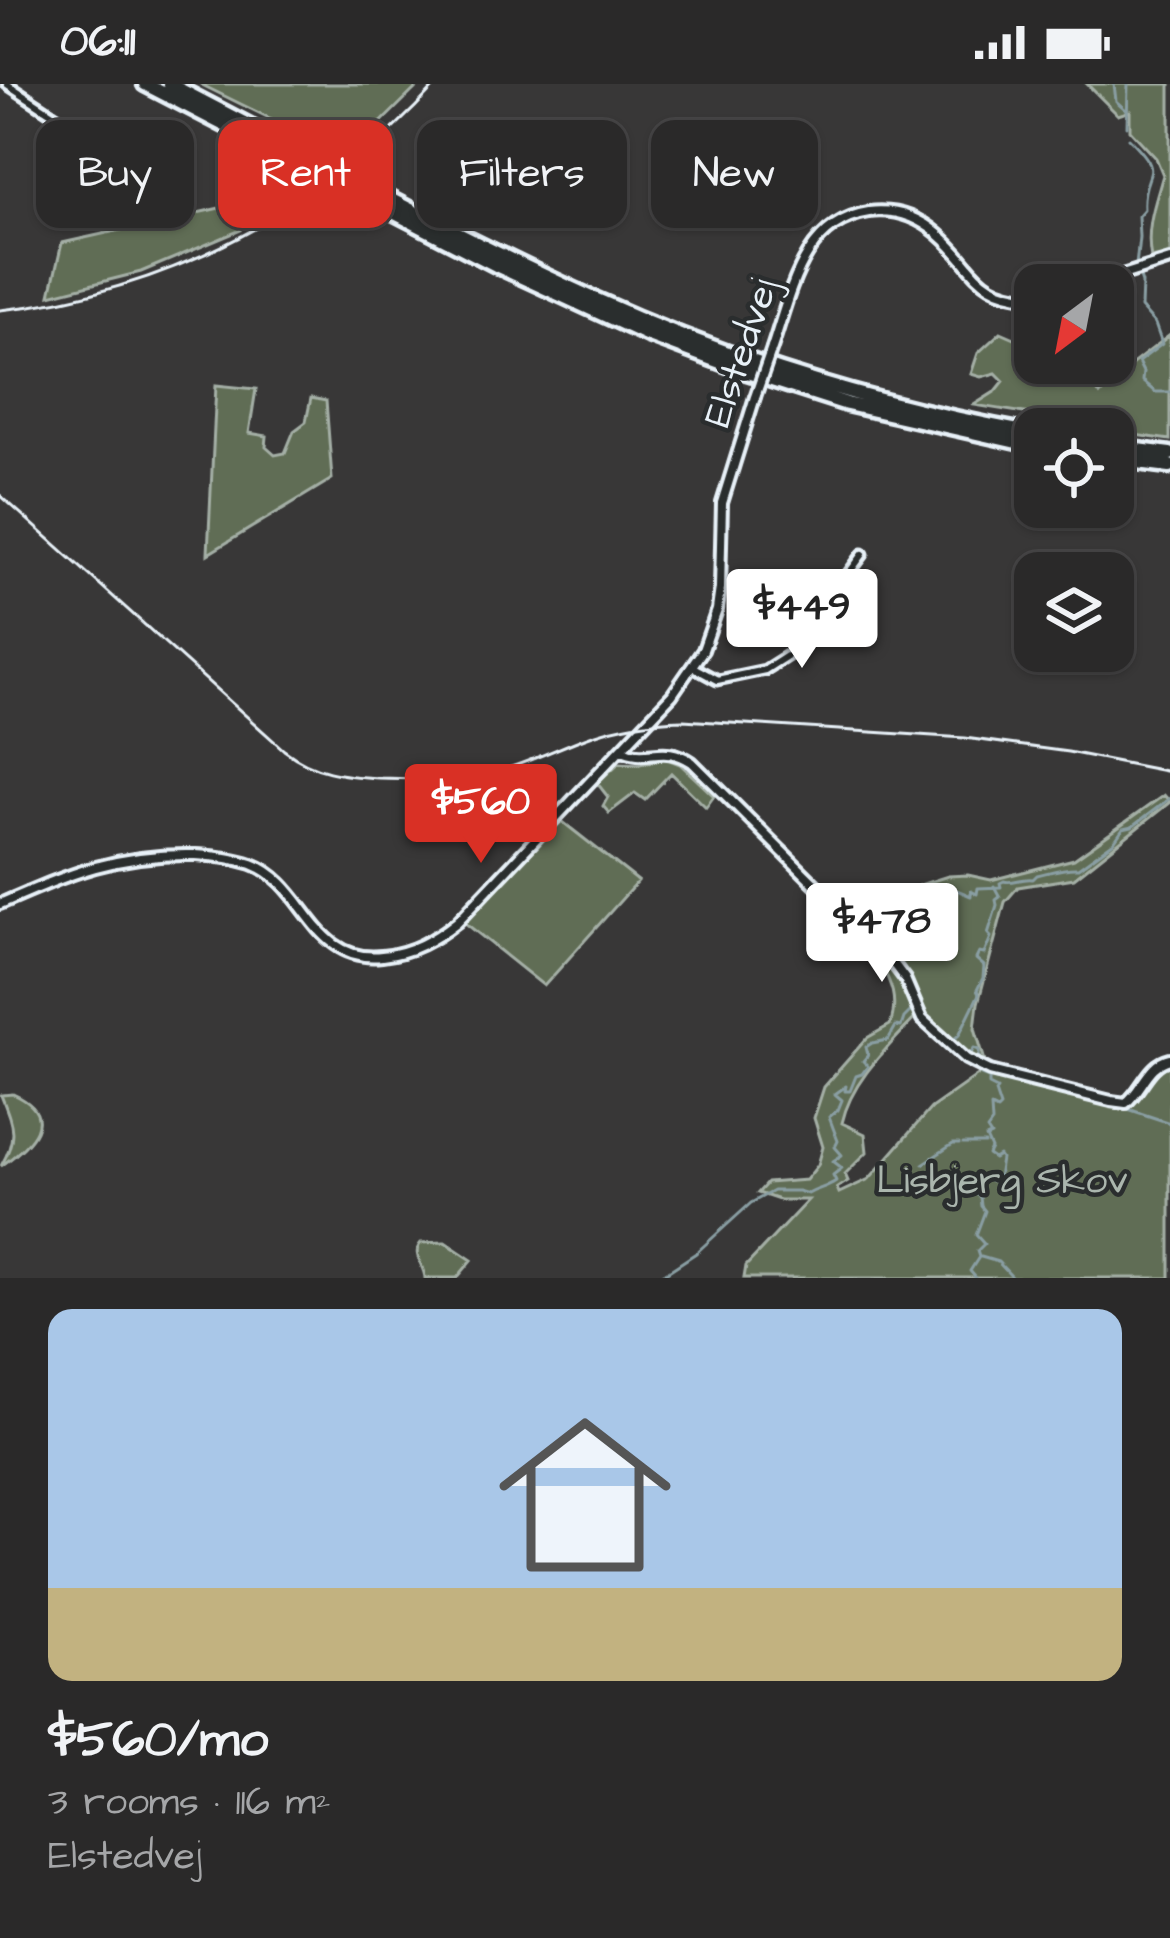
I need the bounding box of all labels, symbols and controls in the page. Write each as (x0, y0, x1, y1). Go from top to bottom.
text: 06:11 (60, 11, 136, 73)
chip: Buy (36, 120, 194, 228)
chip: Rent (218, 120, 393, 228)
chip: Filters (417, 120, 627, 228)
chip: New (651, 120, 818, 228)
north arrow (1014, 264, 1134, 384)
map controls (1014, 264, 1134, 672)
street label: Elstedvej (691, 271, 792, 435)
button: locate (1014, 408, 1134, 528)
button: layers (1014, 552, 1134, 672)
pin: $449 (731, 569, 873, 671)
text: $449 (753, 581, 851, 635)
pin: $560 (410, 764, 552, 866)
text: $560 (432, 776, 530, 830)
pin: $478 (811, 883, 953, 985)
text: $478 (833, 895, 931, 949)
park label: Lisbjerg Skov (877, 1155, 1127, 1209)
icon: home (477, 1387, 693, 1603)
text: $560/mo (48, 1705, 268, 1776)
text: 3 rooms · 116 m² (48, 1776, 331, 1830)
text: Elstedvej (48, 1830, 202, 1884)

